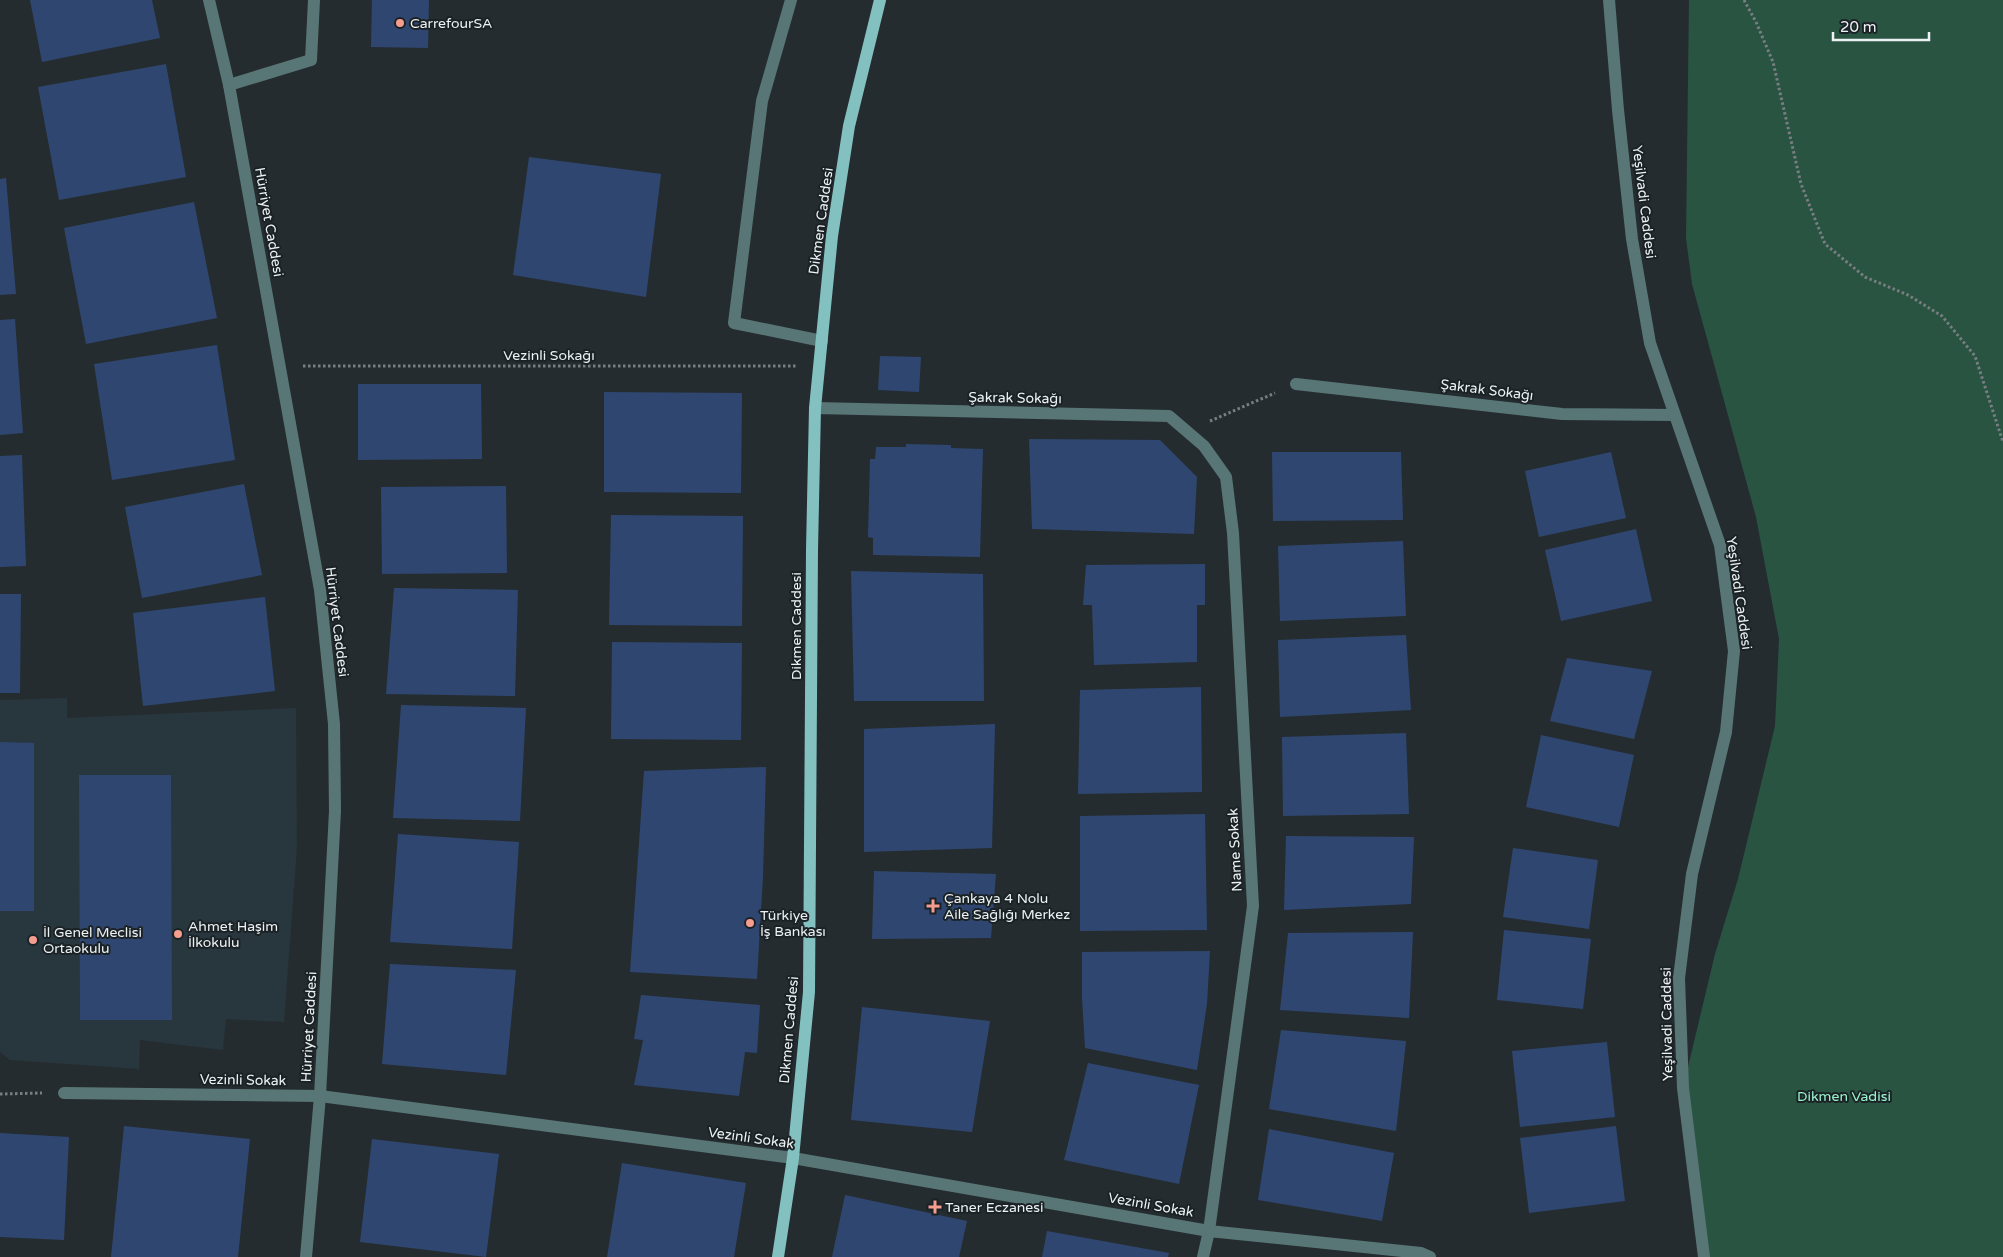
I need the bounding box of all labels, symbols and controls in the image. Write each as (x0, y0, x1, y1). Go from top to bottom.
scale bar (1833, 10, 1929, 42)
place label: CarrefourSA (410, 15, 492, 32)
marker: CarrefourSA (394, 17, 406, 29)
text: 20 m (1840, 18, 1877, 36)
street label: Yeşilvadi Caddesi (1629, 144, 1659, 260)
street label: Hürriyet Caddesi (251, 166, 287, 278)
street label: Dikmen Caddesi (805, 166, 837, 276)
street label: Vezinli Sokağı (503, 347, 595, 364)
street label: Şakrak Sokağı (1440, 376, 1534, 404)
street label: Şakrak Sokağı (968, 389, 1062, 407)
street label: Yeşilvadi Caddesi (1723, 535, 1755, 651)
street label: Hürriyet Caddesi (322, 566, 352, 678)
street label: Dikmen Caddesi (788, 572, 805, 680)
street label: Name Sokak (1224, 807, 1246, 892)
place label: Çankaya 4 Nolu Aile Sağlığı Merkez (944, 890, 1070, 923)
marker: Çankaya 4 Nolu Aile Sağlığı Merkez (926, 899, 940, 913)
place label: Türkiye İş Bankası (760, 907, 826, 940)
marker: Türkiye İş Bankası (744, 917, 756, 929)
place label: Ahmet Haşim İlkokulu (188, 918, 278, 951)
place label: İl Genel Meclisi Ortaokulu (43, 924, 142, 957)
marker: Ahmet Haşim İlkokulu (172, 928, 184, 940)
marker: İl Genel Meclisi Ortaokulu (27, 934, 39, 946)
street label: Yeşilvadi Caddesi (1658, 967, 1676, 1081)
street label: Hürriyet Caddesi (298, 971, 320, 1083)
street label: Dikmen Caddesi (776, 976, 802, 1084)
street label: Vezinli Sokak (200, 1071, 287, 1089)
park label: Dikmen Vadisi (1797, 1088, 1891, 1105)
street label: Vezinli Sokak (707, 1124, 795, 1152)
street label: Vezinli Sokak (1107, 1189, 1195, 1221)
place label: Taner Eczanesi (945, 1199, 1043, 1216)
marker: Taner Eczanesi (929, 1201, 941, 1213)

